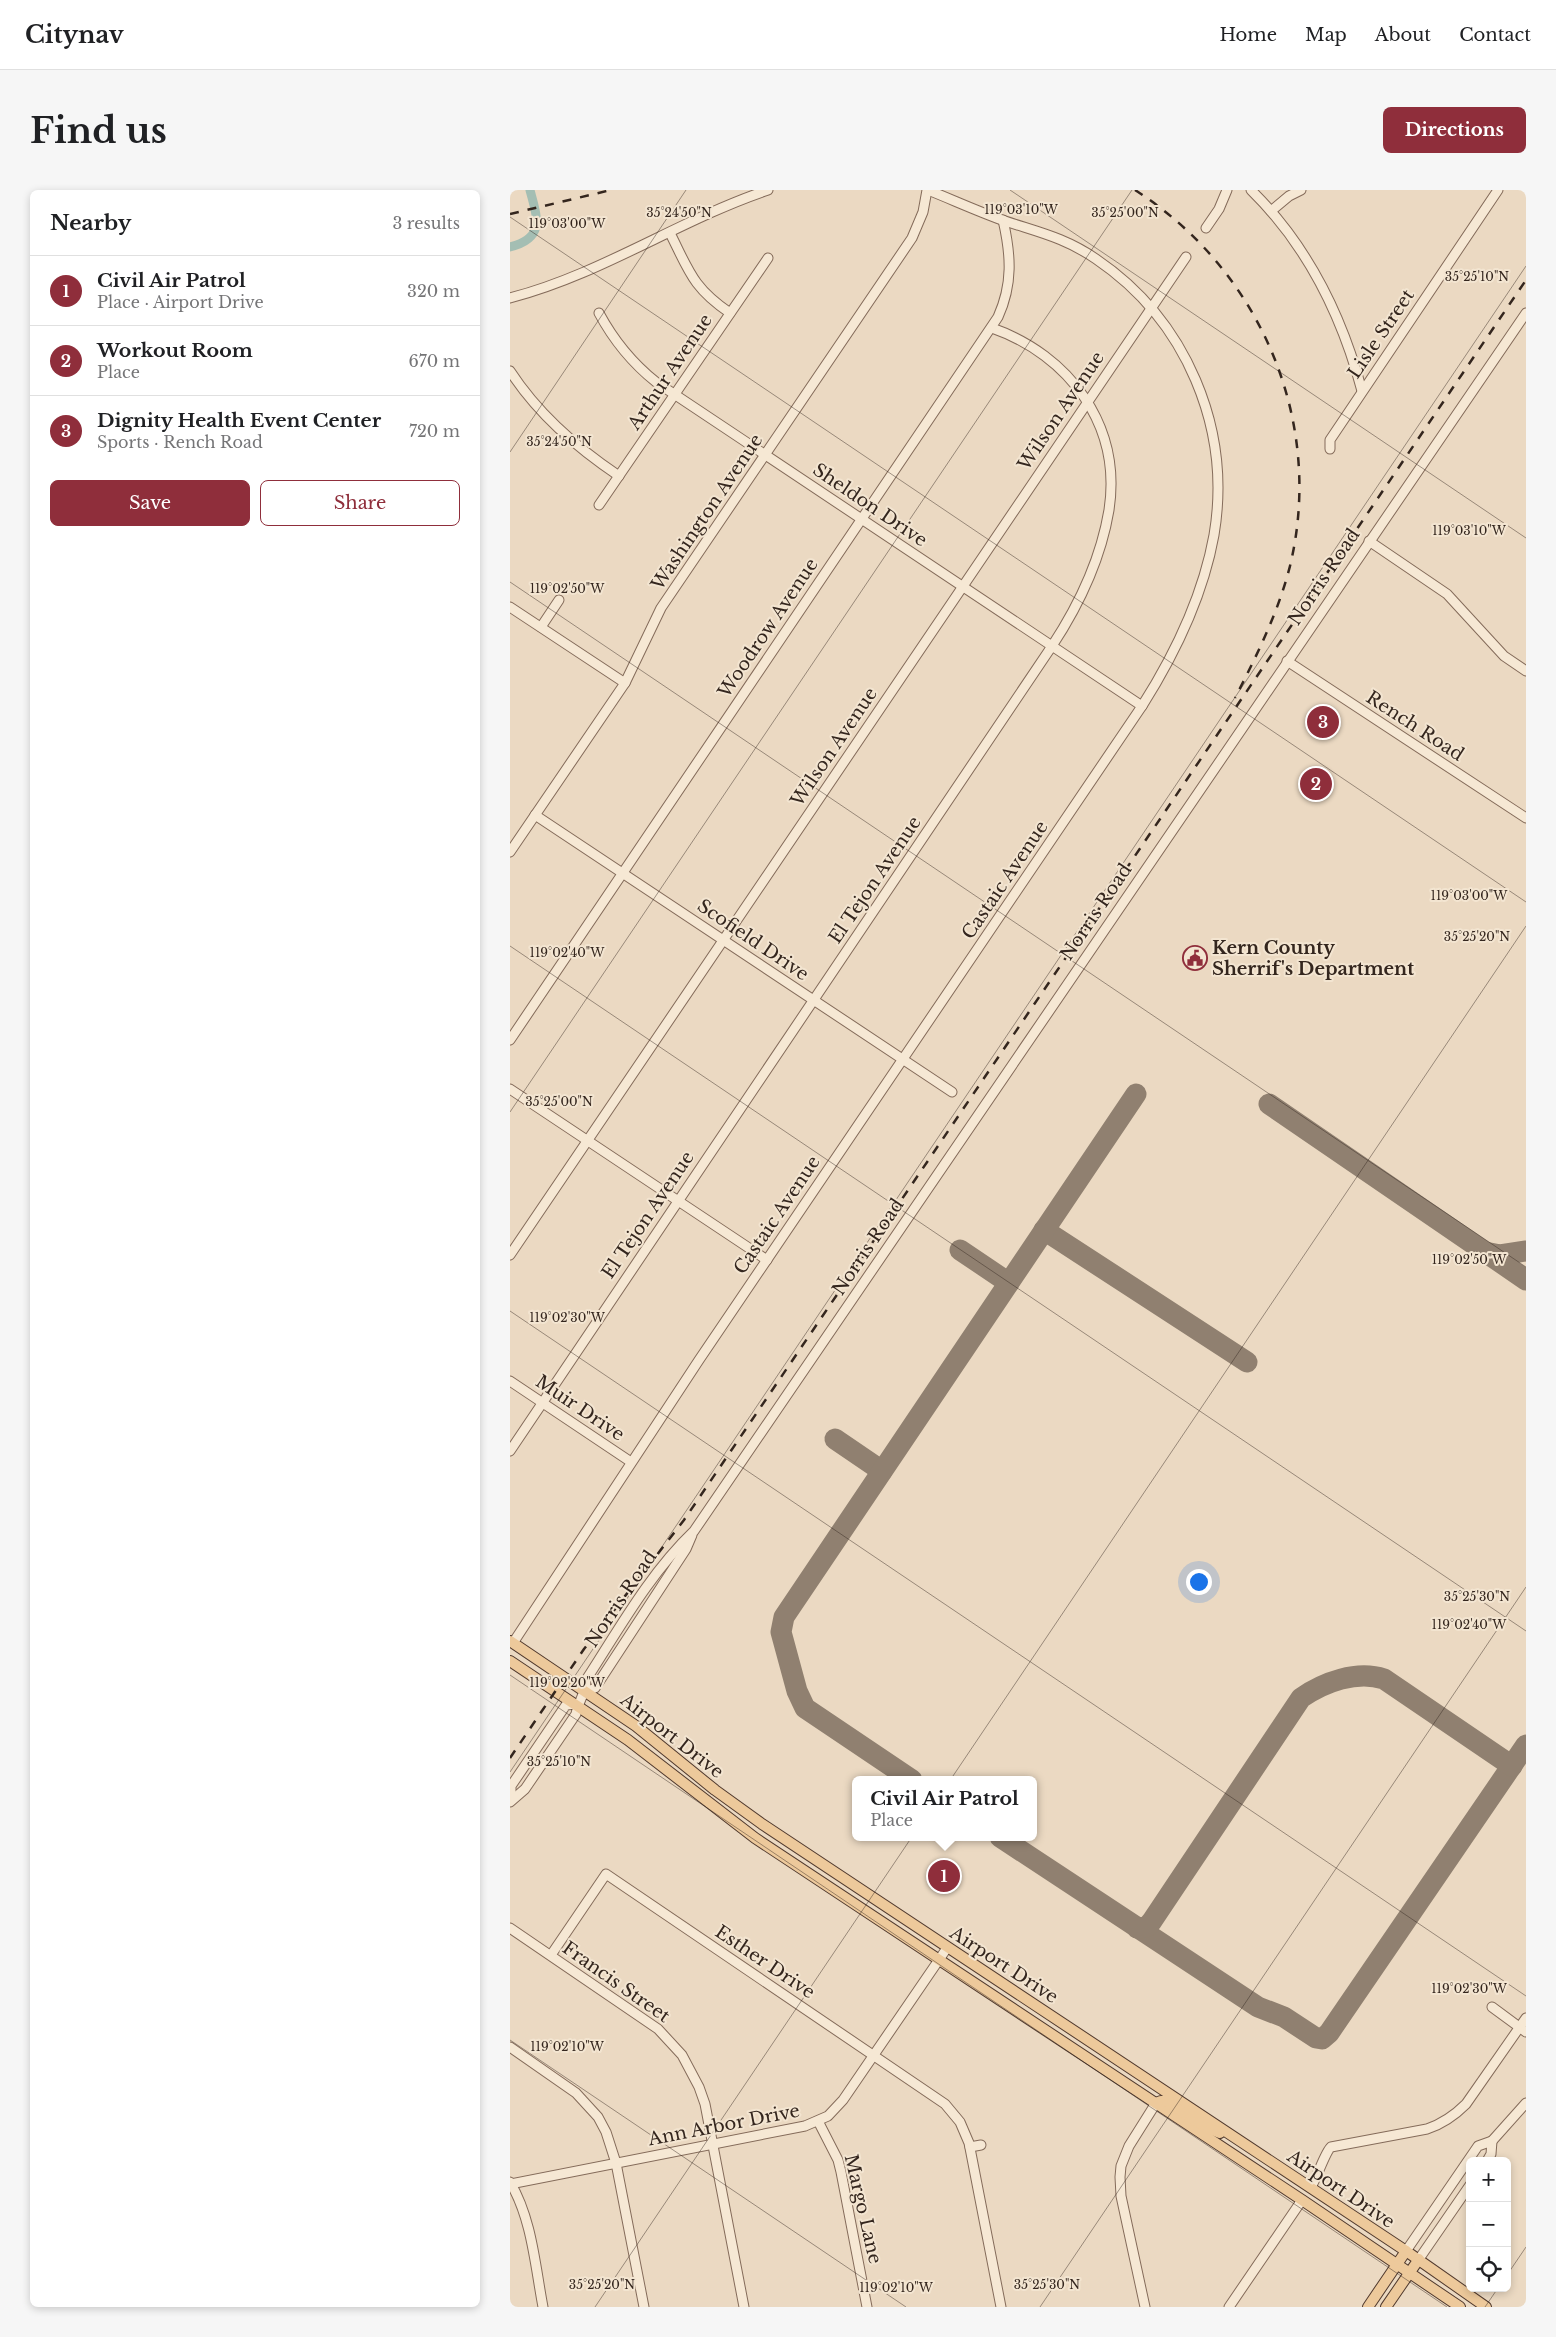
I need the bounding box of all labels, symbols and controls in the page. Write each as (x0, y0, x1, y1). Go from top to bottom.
text: Citynav (25, 20, 124, 49)
text: Home (1219, 24, 1277, 46)
text: Map (1305, 24, 1347, 46)
text: About (1375, 24, 1431, 46)
text: Contact (1459, 24, 1531, 46)
button: Directions (1383, 107, 1526, 153)
text: Find us (30, 109, 167, 152)
text: 119°03'10"W (984, 202, 1059, 217)
text: 35°24'50"N (646, 205, 712, 220)
text: 35°25'00"N (1091, 205, 1159, 220)
text: Nearby (50, 210, 131, 236)
text: 3 results (392, 213, 460, 233)
text: 119°03'00"W (529, 216, 606, 231)
text: Civil Air Patrol (97, 269, 246, 292)
text: 35°25'10"N (1445, 269, 1509, 284)
text: 1 (63, 281, 69, 301)
text: 320 m (407, 281, 460, 301)
street label: Lisle Street (1343, 285, 1419, 383)
text: Place · Airport Drive (97, 292, 264, 312)
street label: Arthur Avenue (623, 310, 717, 435)
text: Workout Room (97, 339, 253, 362)
street label: Wilson Avenue (1013, 347, 1109, 475)
text: 2 (61, 351, 71, 371)
text: 670 m (408, 351, 460, 371)
text: Place (97, 362, 140, 382)
text: Dignity Health Event Center (97, 409, 381, 432)
text: 3 (61, 421, 71, 441)
text: 720 m (409, 421, 460, 441)
street label: Washington Avenue (646, 430, 767, 595)
text: Sports · Rench Road (97, 432, 263, 452)
text: 35°24'50"N (526, 434, 592, 449)
street label: Sheldon Drive (809, 459, 931, 551)
button: Save (50, 480, 250, 526)
button: Share (260, 480, 460, 526)
text: 119°03'10"W (1432, 523, 1507, 538)
street label: Norris Road (1284, 524, 1364, 630)
street label: Woodrow Avenue (713, 554, 823, 703)
text: 119°02'50"W (530, 581, 605, 596)
street label: Wilson Avenue (786, 683, 882, 811)
street label: Rench Road (1362, 686, 1468, 766)
pin: 3 (1307, 703, 1339, 741)
pin: 2 (1300, 765, 1332, 803)
street label: El Tejon Avenue (824, 812, 926, 948)
street label: Castaic Avenue (957, 817, 1053, 943)
street label: Norris Road (1056, 859, 1136, 965)
text: 119°03'00"W (1431, 888, 1508, 903)
street label: Scofield Drive (693, 895, 813, 985)
text: 35°25'20"N (1444, 929, 1510, 944)
place label: Kern County Sherrif's Department (1212, 937, 1414, 980)
text: 119°02'40"W (530, 945, 605, 960)
public building icon: Kern County Sherrif's Department (1182, 945, 1208, 971)
text: 35°25'00"N (525, 1094, 593, 1109)
street label: El Tejon Avenue (597, 1147, 699, 1283)
street label: Castaic Avenue (729, 1152, 825, 1278)
street label: Norris Road (828, 1194, 908, 1300)
text: 119°02'50"W (1432, 1252, 1507, 1267)
text: 119°02'30"W (529, 1310, 606, 1325)
street label: Muir Drive (531, 1370, 629, 1446)
street label: Norris Road (581, 1546, 661, 1652)
your location (1186, 1569, 1212, 1595)
text: 35°25'30"N (1444, 1589, 1510, 1604)
text: 119°02'40"W (1432, 1617, 1507, 1632)
text: 119°02'20"W (529, 1675, 606, 1690)
street label: Airport Drive (615, 1688, 728, 1783)
text: 35°25'10"N (527, 1754, 591, 1769)
popup (852, 1776, 1037, 1841)
text: Civil Air Patrol (870, 1787, 1019, 1810)
text: Place (870, 1810, 913, 1830)
pin: 1 (928, 1857, 960, 1895)
street label: Esther Drive (711, 1921, 819, 2003)
street label: Airport Drive (945, 1921, 1062, 2008)
street label: Francis Street (558, 1937, 674, 2027)
text: 119°02'30"W (1431, 1981, 1508, 1996)
text: 119°02'10"W (530, 2039, 605, 2054)
street label: Ann Arbor Drive (645, 2100, 802, 2151)
street label: Airport Drive (1282, 2144, 1399, 2233)
street label: Margo Lane (840, 2152, 886, 2266)
map controls (1466, 2157, 1511, 2292)
button: + (1466, 2157, 1511, 2202)
button: − (1466, 2202, 1511, 2247)
button: locate (1466, 2247, 1511, 2292)
text: 35°25'20"N (569, 2277, 635, 2292)
text: 35°25'30"N (1014, 2277, 1080, 2292)
text: 119°02'10"W (859, 2280, 934, 2295)

